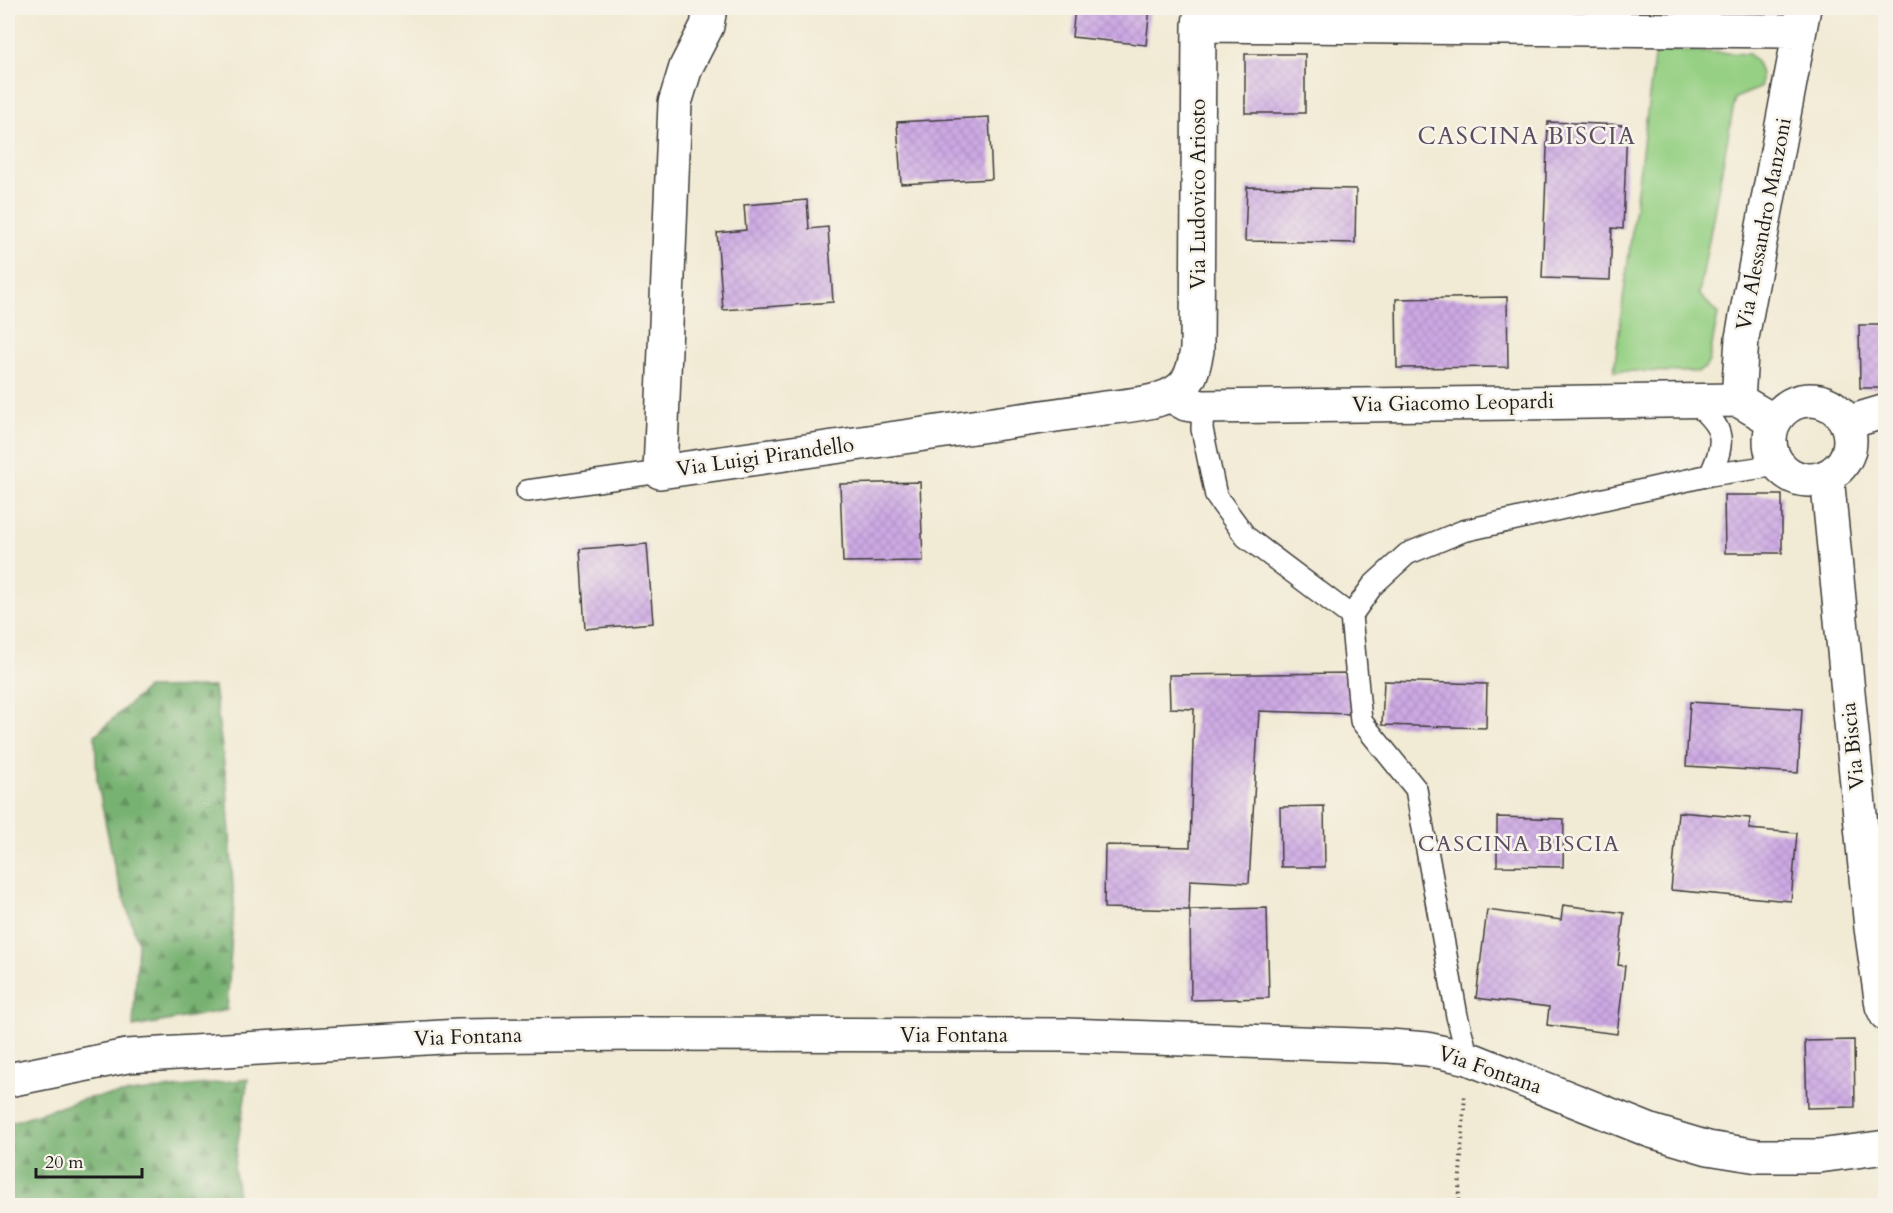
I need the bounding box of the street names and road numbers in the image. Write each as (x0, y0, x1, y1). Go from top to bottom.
street label: Via Ludovico Ariosto (1184, 99, 1213, 289)
street label: Via Alessandro Manzoni (1729, 115, 1799, 333)
street label: Via Giacomo Leopardi (1352, 387, 1554, 419)
street label: Via Luigi Pirandello (674, 430, 856, 484)
street label: Via Biscia (1834, 701, 1872, 791)
street label: Via Fontana (414, 1021, 522, 1053)
street label: Via Fontana (900, 1021, 1008, 1050)
street label: Via Fontana (1434, 1039, 1546, 1101)

